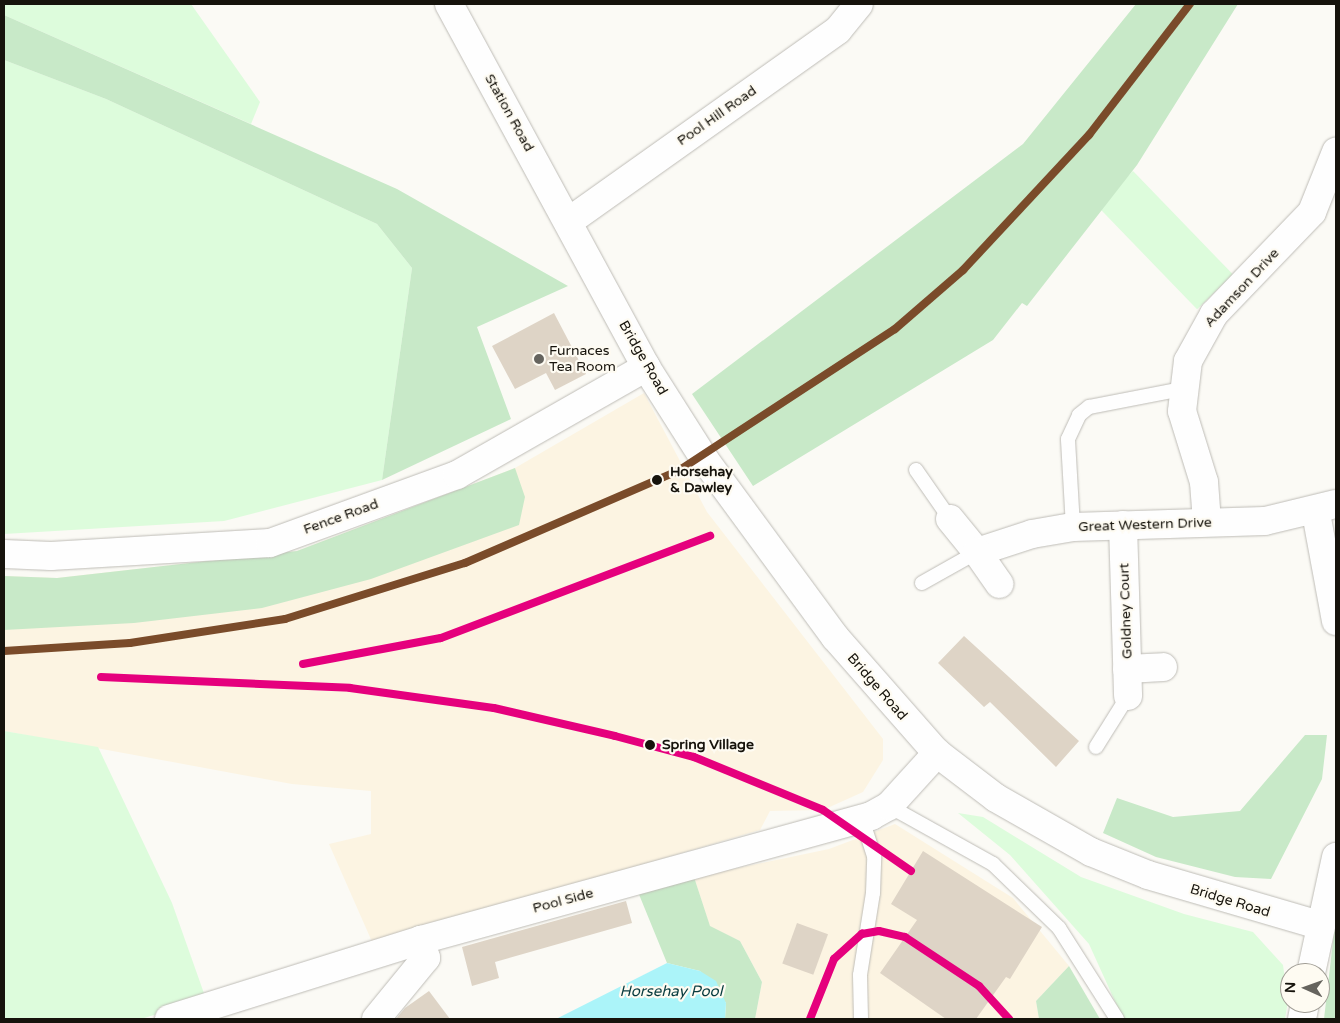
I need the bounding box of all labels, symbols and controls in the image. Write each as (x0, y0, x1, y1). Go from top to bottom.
street label: Station Road (481, 71, 537, 155)
street label: Pool Hill Road (674, 82, 760, 150)
street label: Adamson Drive (1201, 245, 1283, 331)
street label: Bridge Road (615, 318, 671, 398)
place label: Furnaces Tea Room (549, 343, 616, 376)
marker: Furnaces Tea Room (533, 353, 545, 365)
place label: Horsehay & Dawley (670, 464, 733, 497)
marker: Horsehay & Dawley (648, 471, 666, 489)
street label: Fence Road (301, 496, 381, 538)
street label: Great Western Drive (1078, 514, 1212, 536)
street label: Goldney Court (1116, 563, 1136, 659)
street label: Bridge Road (843, 650, 911, 724)
marker: Spring Village (641, 736, 659, 754)
place label: Spring Village (662, 737, 754, 753)
street label: Bridge Road (1188, 881, 1272, 921)
street label: Pool Side (531, 885, 595, 917)
north arrow (1280, 963, 1330, 1013)
text: N (1282, 982, 1299, 993)
water label: Horsehay Pool (620, 983, 722, 1001)

